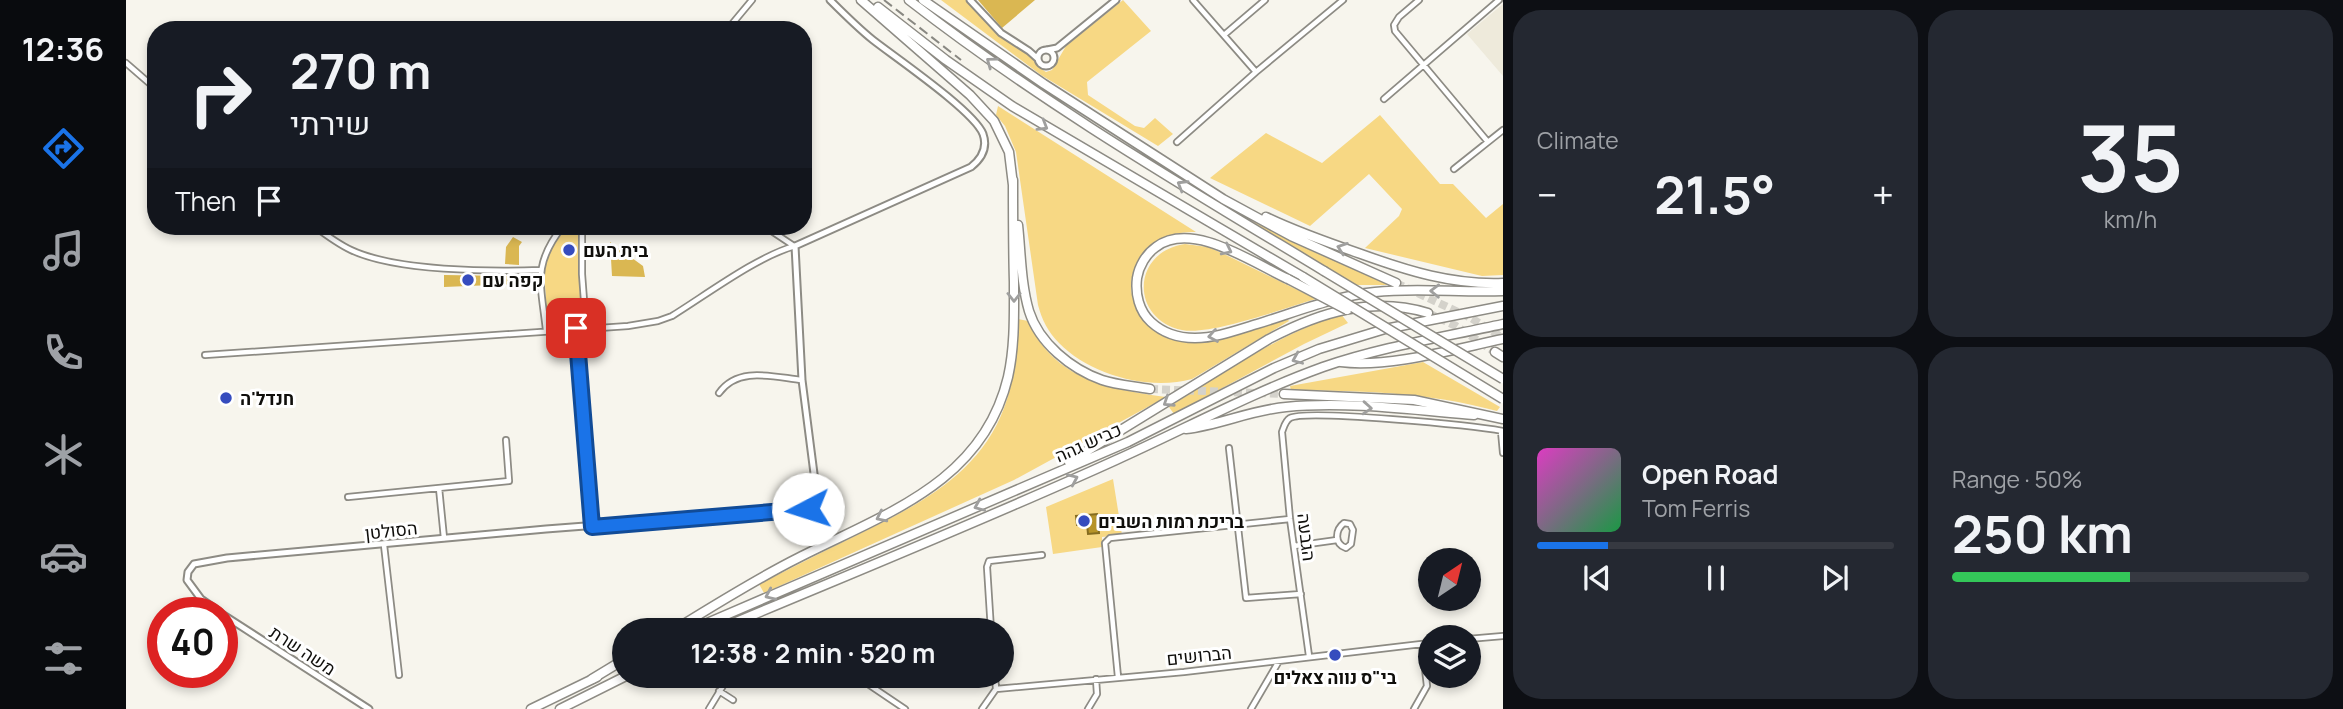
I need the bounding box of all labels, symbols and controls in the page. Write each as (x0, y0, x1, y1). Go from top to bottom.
text: 12:36 (22, 27, 104, 71)
text: 270 m (290, 37, 431, 104)
icon: right (175, 49, 266, 140)
one-way arrow (986, 57, 999, 70)
text: 35 (2077, 95, 2184, 219)
text: שירתי (290, 101, 370, 145)
one-way arrow (1036, 117, 1049, 130)
icon: directions (39, 124, 88, 173)
text: Climate (1537, 124, 1619, 156)
text: 21.5° (1654, 159, 1775, 230)
text: − (1537, 168, 1558, 220)
text: + (1872, 168, 1894, 220)
one-way arrow (1176, 180, 1189, 193)
icon: arrive (250, 182, 288, 220)
text: Then (175, 183, 236, 219)
text: km/h (2104, 203, 2157, 235)
icon: music (39, 226, 88, 275)
place label: בית העם (583, 238, 648, 262)
one-way arrow (1220, 241, 1232, 255)
marker: בית העם (561, 242, 577, 258)
one-way arrow (1336, 242, 1348, 256)
place label: קפה עם (482, 268, 543, 292)
marker: קפה עם (460, 272, 476, 288)
one-way arrow (1429, 283, 1440, 299)
one-way arrow (1006, 293, 1022, 303)
pin (546, 298, 606, 358)
icon: arrive (557, 309, 595, 347)
one-way arrow (1207, 327, 1219, 342)
icon: phone (39, 328, 88, 377)
one-way arrow (1291, 350, 1303, 364)
place label: חנדל'ה (240, 386, 294, 410)
marker: חנדל'ה (218, 390, 234, 406)
one-way arrow (1163, 394, 1176, 407)
one-way arrow (1362, 400, 1373, 415)
street label: כביש גהה (1051, 417, 1125, 467)
icon: climate (39, 430, 88, 479)
text: Open Road (1642, 456, 1778, 492)
text: Range · 50% (1952, 463, 2082, 495)
position arrow (771, 472, 845, 546)
one-way arrow (1066, 473, 1078, 487)
text: Tom Ferris (1642, 492, 1750, 524)
one-way arrow (974, 498, 987, 512)
text: 250 km (1952, 498, 2133, 569)
one-way arrow (876, 509, 888, 523)
place label: בריכת רמות השבים (1098, 509, 1244, 533)
street label: הגבעה (1292, 512, 1322, 562)
marker: בריכת רמות השבים (1076, 513, 1092, 529)
street label: הסולטן (363, 515, 419, 545)
icon: car (39, 532, 88, 581)
north arrow (1418, 548, 1480, 611)
map controls (1418, 548, 1481, 688)
icon: previous (1578, 559, 1616, 597)
icon: pause (1697, 559, 1735, 597)
icon: next (1816, 559, 1854, 597)
one-way arrow (765, 587, 777, 601)
speed limit sign: 40 (147, 597, 238, 688)
street label: משה שרת (265, 620, 341, 680)
button: layers (1418, 625, 1481, 688)
icon: filters (39, 634, 88, 683)
text: 12:38 · 2 min · 520 m (691, 635, 935, 671)
street label: הברושים (1165, 640, 1233, 670)
marker: בי"ס נווה צאלים (1327, 647, 1343, 663)
place label: בי"ס נווה צאלים (1273, 665, 1397, 689)

